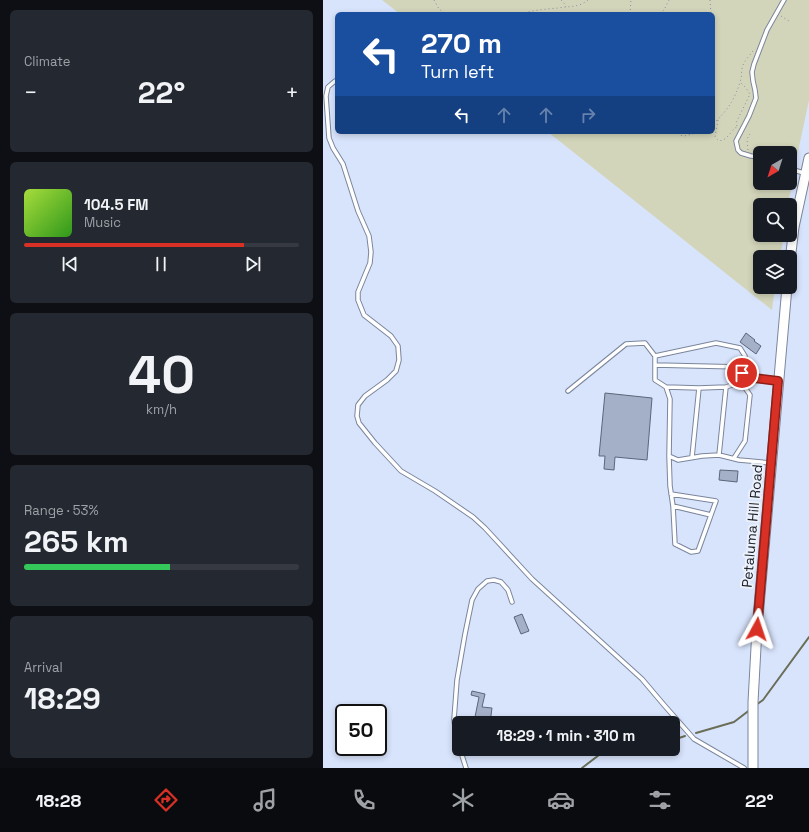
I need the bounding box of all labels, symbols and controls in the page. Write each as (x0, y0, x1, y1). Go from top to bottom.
text: 270 m (421, 25, 502, 61)
icon: left (355, 28, 407, 80)
text: Climate (24, 53, 70, 70)
text: Turn left (421, 60, 494, 83)
text: 22° (138, 73, 185, 112)
text: − (24, 78, 38, 106)
text: + (285, 78, 299, 106)
icon: left (451, 104, 473, 126)
icon: ahead (493, 104, 515, 126)
icon: ahead (535, 104, 557, 126)
icon: right (577, 104, 599, 126)
north arrow (753, 146, 797, 190)
map controls (753, 146, 797, 294)
text: 104.5 FM (84, 195, 149, 214)
button: search (753, 198, 797, 242)
text: Music (84, 214, 121, 231)
button: layers (753, 250, 797, 294)
icon: previous (59, 253, 81, 275)
icon: pause (150, 253, 172, 275)
icon: next (242, 253, 264, 275)
text: 40 (128, 342, 195, 408)
pin (725, 356, 759, 390)
icon: arrive (731, 362, 753, 384)
text: km/h (146, 401, 177, 418)
street label: Petaluma Hill Road (738, 464, 766, 588)
text: Range · 53% (24, 502, 98, 519)
text: 265 km (24, 522, 129, 561)
position arrow (736, 608, 778, 650)
text: Arrival (24, 659, 63, 676)
text: 18:29 (24, 679, 101, 718)
speed limit sign: 50 (335, 704, 387, 756)
text: 18:29 · 1 min · 310 m (497, 726, 635, 745)
icon: directions (152, 786, 180, 814)
icon: music (251, 786, 279, 814)
icon: phone (350, 786, 378, 814)
icon: climate (449, 786, 477, 814)
icon: car (547, 786, 575, 814)
icon: filters (646, 786, 674, 814)
text: 18:28 (35, 789, 81, 812)
text: 22° (745, 789, 773, 812)

